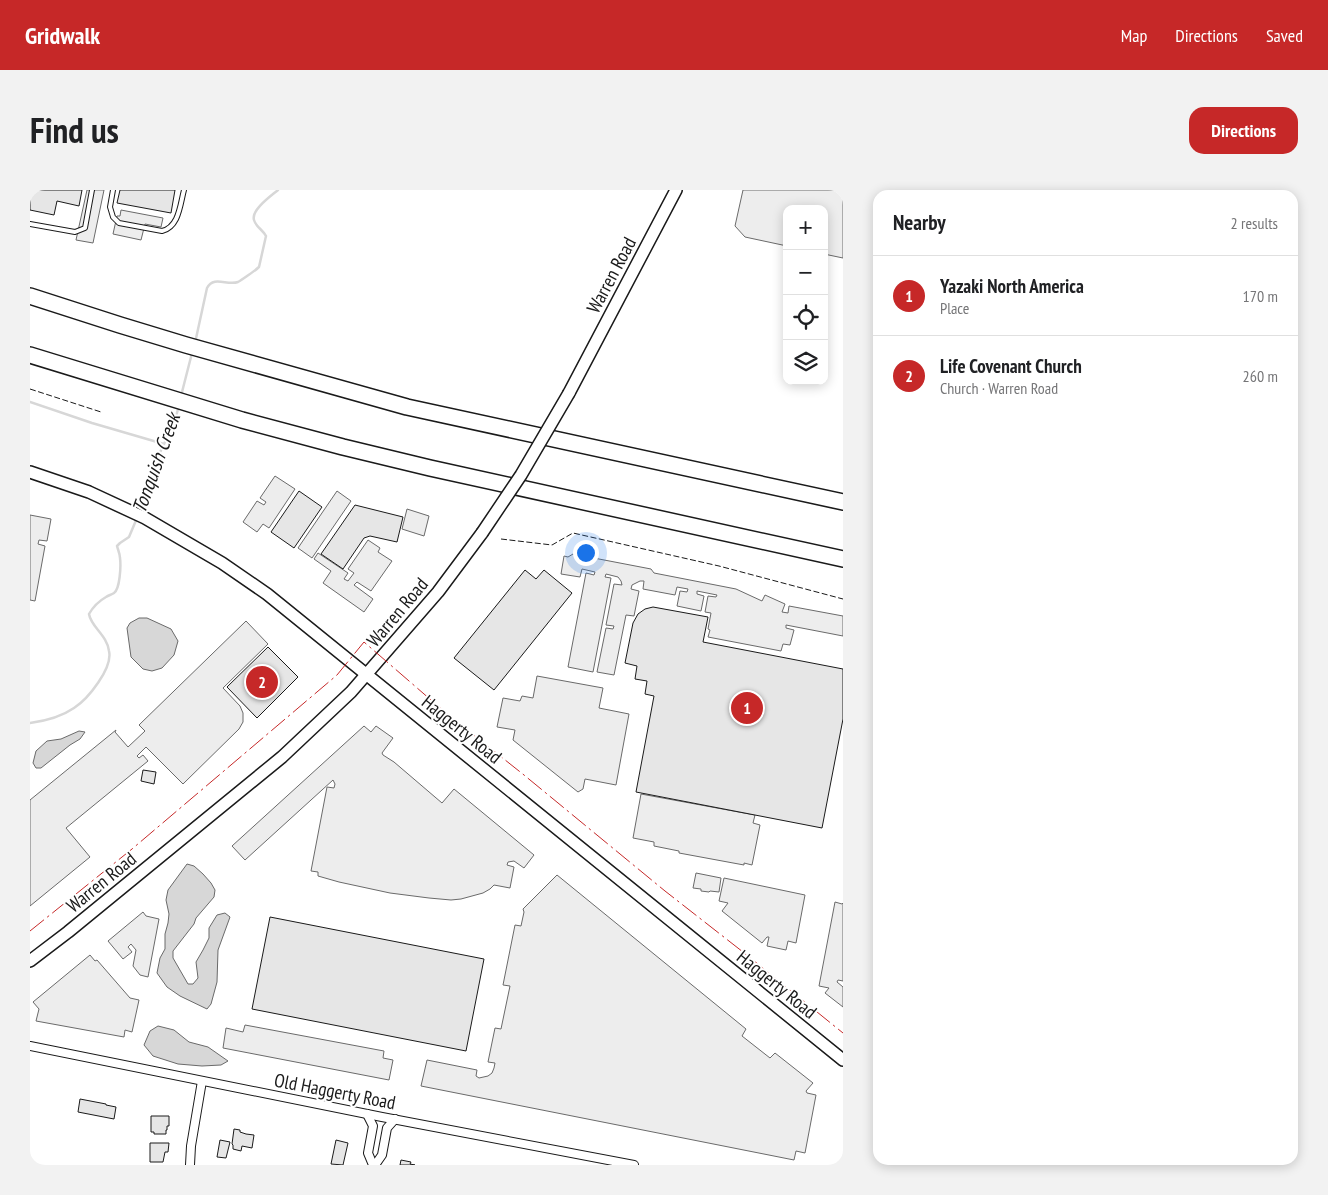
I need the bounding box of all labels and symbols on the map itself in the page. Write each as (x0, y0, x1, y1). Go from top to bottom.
street label: Warren Road (581, 233, 641, 317)
water label: Tonquish Creek (126, 407, 187, 516)
your location (573, 540, 599, 566)
street label: Warren Road (361, 573, 433, 651)
pin: 2 (246, 663, 278, 701)
pin: 1 (731, 689, 763, 727)
street label: Haggerty Road (417, 690, 507, 768)
street label: Warren Road (61, 847, 141, 917)
street label: Haggerty Road (732, 945, 822, 1023)
street label: Old Haggerty Road (272, 1067, 398, 1115)

